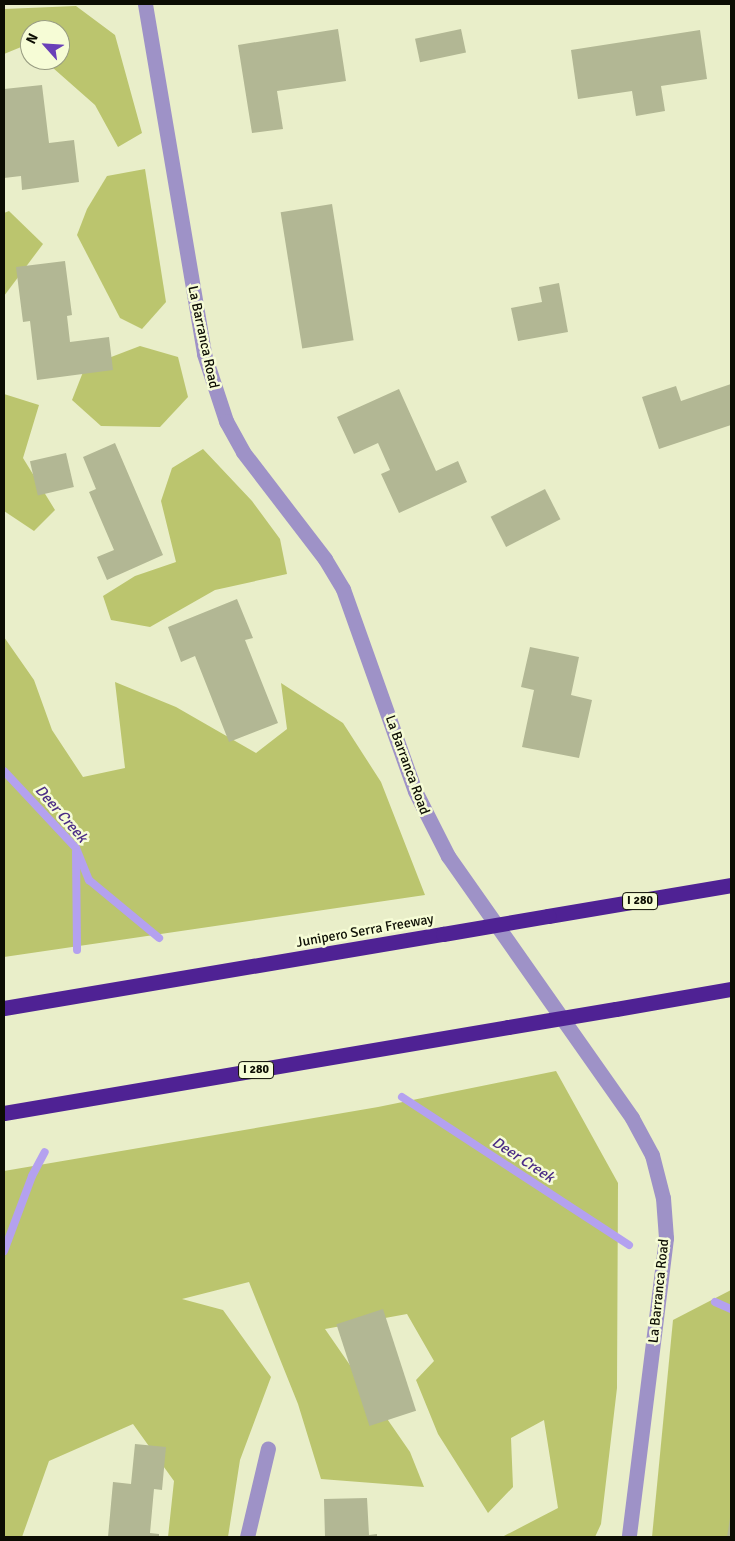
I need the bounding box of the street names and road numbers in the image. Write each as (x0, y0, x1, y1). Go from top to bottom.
street label: La Barranca Road (184, 284, 222, 390)
street label: La Barranca Road (381, 713, 433, 817)
road number: I 280 (621, 891, 659, 910)
street label: Junipero Serra Freeway (295, 911, 435, 951)
road number: I 280 (237, 1060, 275, 1080)
street label: La Barranca Road (645, 1238, 673, 1344)

